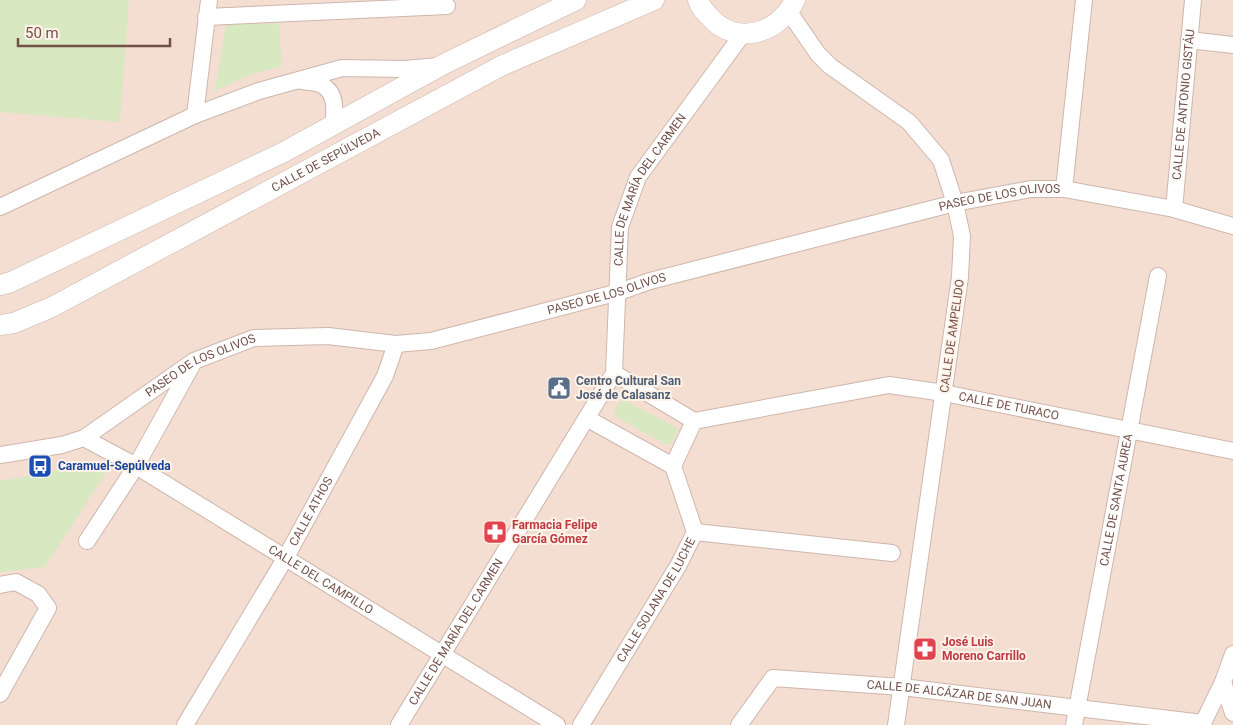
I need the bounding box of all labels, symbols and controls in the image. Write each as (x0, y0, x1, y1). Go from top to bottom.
scale bar (18, 15, 170, 47)
text: 50 m (25, 24, 59, 42)
street label: CALLE DE ANTONIO GISTÁU (1170, 28, 1197, 180)
street label: CALLE DE MARÍA DEL CARMEN (611, 111, 689, 266)
street label: CALLE DE SEPÚLVEDA (269, 125, 382, 195)
street label: PASEO DE LOS OLIVOS (937, 181, 1060, 214)
street label: PASEO DE LOS OLIVOS (546, 270, 667, 317)
street label: CALLE DE AMPELIDO (937, 278, 967, 394)
street label: PASEO DE LOS OLIVOS (143, 331, 257, 400)
place label: Centro Cultural San José de Calasanz (576, 374, 681, 402)
public building icon: Centro Cultural San José de Calasanz (546, 375, 572, 401)
street label: CALLE DE TURACO (957, 389, 1060, 423)
street label: CALLE DE SANTA AUREA (1097, 432, 1135, 567)
bus stop icon: Caramuel-Sepúlveda (27, 453, 53, 479)
place label: Caramuel-Sepúlveda (58, 459, 171, 473)
street label: CALLE ATHOS (286, 474, 335, 548)
place label: Farmacia Felipe García Gómez (512, 518, 598, 546)
pharmacy icon: Farmacia Felipe García Gómez (482, 519, 508, 545)
street label: CALLE SOLANA DE LUCHE (614, 535, 698, 665)
street label: CALLE DEL CAMPILLO (266, 542, 376, 617)
street label: CALLE DE MARÍA DEL CARMEN (406, 556, 506, 708)
place label: José Luis Moreno Carrillo (942, 635, 1026, 663)
pharmacy icon: José Luis Moreno Carrillo (912, 636, 938, 662)
street label: CALLE DE ALCÁZAR DE SAN JUAN (866, 678, 1052, 712)

